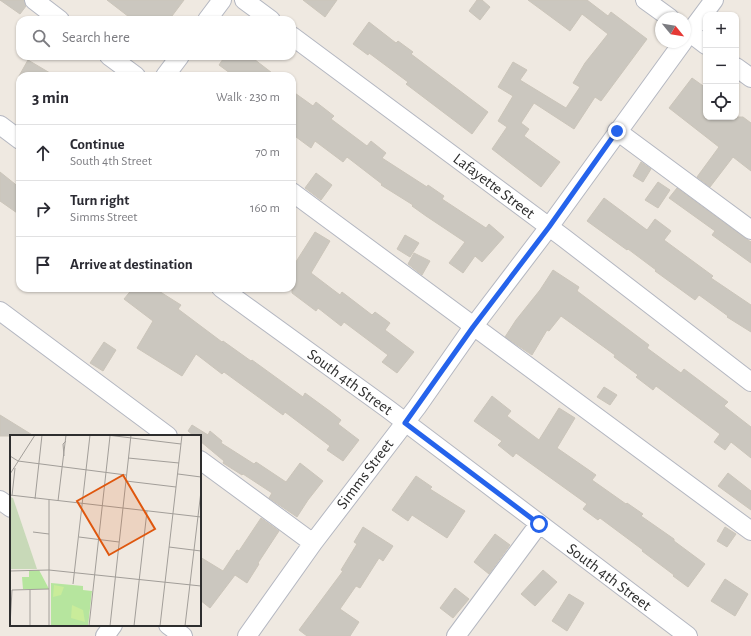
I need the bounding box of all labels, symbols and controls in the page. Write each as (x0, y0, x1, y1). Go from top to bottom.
north arrow (655, 12, 691, 48)
map controls (703, 12, 739, 120)
button: + (703, 12, 739, 48)
search box (16, 16, 296, 60)
icon: search (30, 27, 52, 49)
text: Search here (62, 30, 130, 45)
button: − (703, 48, 739, 84)
button: locate (703, 84, 739, 120)
text: 3 min (32, 89, 69, 106)
text: Walk · 230 m (216, 91, 280, 104)
route end (608, 122, 626, 140)
text: Continue (70, 137, 125, 152)
icon: ahead (32, 142, 54, 164)
text: 70 m (255, 146, 280, 159)
street label: Lafayette Street (450, 150, 538, 223)
text: South 4th Street (70, 155, 152, 168)
text: Turn right (70, 193, 129, 208)
icon: right (32, 198, 54, 220)
text: 160 m (250, 202, 280, 215)
text: Simms Street (70, 211, 138, 224)
icon: arrive (32, 254, 54, 276)
text: Arrive at destination (70, 257, 193, 272)
street label: South 4th Street (305, 346, 395, 418)
inset map (10, 435, 201, 626)
street label: Simms Street (334, 436, 396, 512)
route start (530, 515, 548, 533)
street label: South 4th Street (564, 540, 654, 614)

